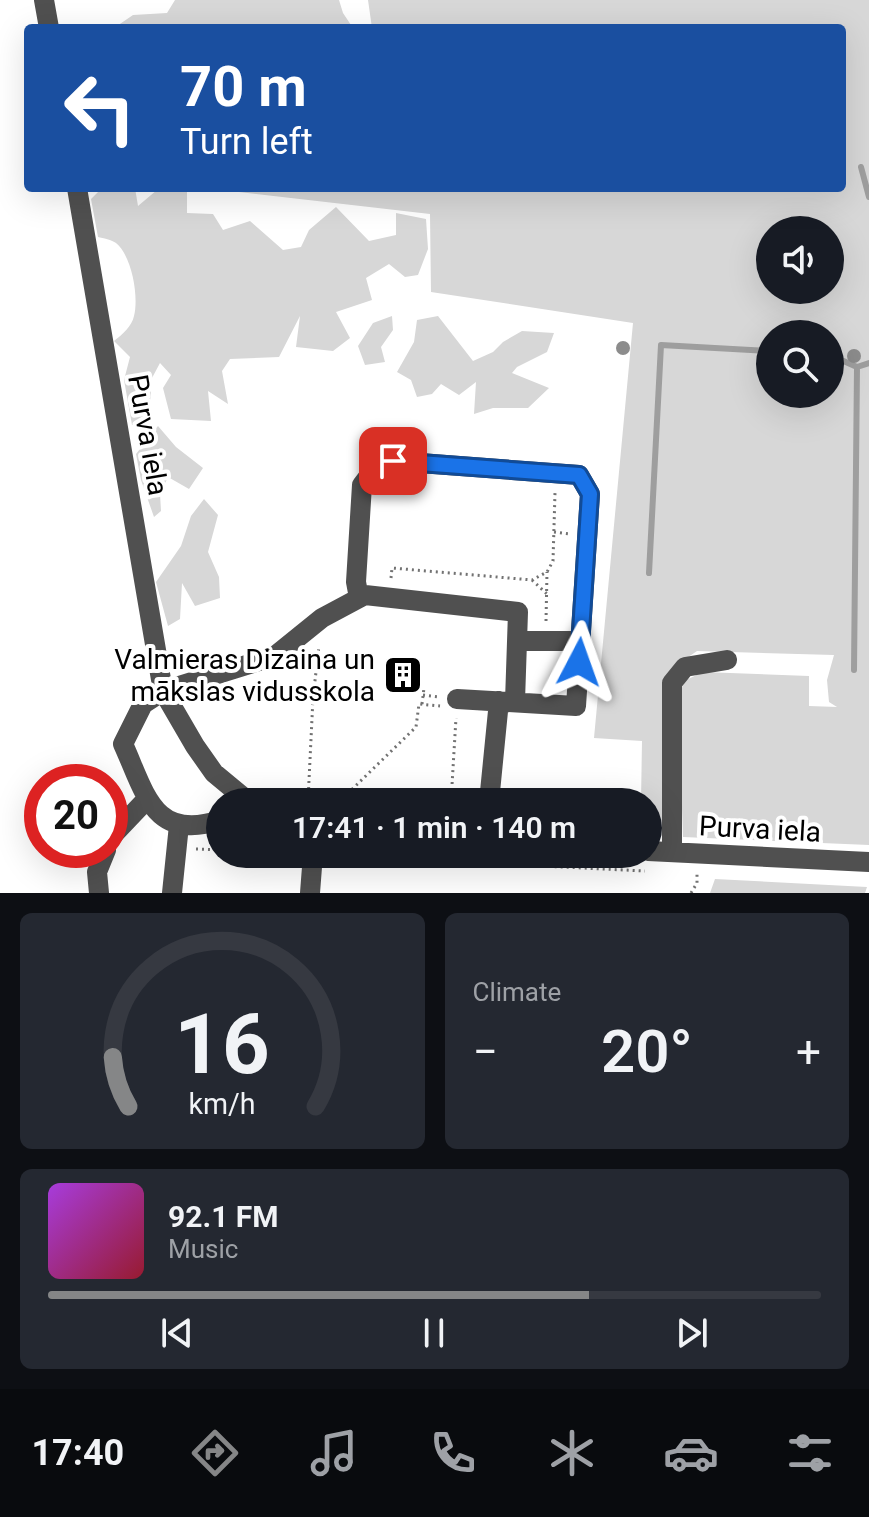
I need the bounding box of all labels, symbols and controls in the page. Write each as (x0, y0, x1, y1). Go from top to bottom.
text: 70 m (180, 54, 307, 120)
icon: left (48, 56, 152, 160)
text: Turn left (180, 121, 313, 163)
map controls (756, 216, 844, 408)
button: sound (756, 216, 844, 304)
button: search (756, 320, 844, 408)
street label: Purva iela (121, 372, 175, 498)
pin (359, 427, 427, 495)
icon: arrive (371, 439, 415, 483)
position arrow (537, 620, 621, 704)
place label: Valmieras Dizaina un mākslas vidusskola (114, 643, 375, 708)
building icon: Valmieras Dizaina un mākslas vidusskola (382, 654, 424, 696)
speed limit sign: 20 (24, 764, 128, 868)
street label: Purva iela (698, 809, 822, 849)
text: 17:41 · 1 min · 140 m (292, 810, 576, 845)
text: Climate (473, 977, 561, 1007)
text: 16 (175, 996, 270, 1093)
text: 20° (601, 1016, 693, 1087)
text: − (473, 1026, 498, 1078)
text: + (796, 1026, 821, 1078)
text: km/h (189, 1087, 256, 1121)
text: 92.1 FM (168, 1199, 279, 1234)
text: Music (168, 1234, 238, 1264)
icon: previous (155, 1311, 199, 1355)
icon: pause (412, 1311, 456, 1355)
icon: next (670, 1311, 714, 1355)
icon: directions (187, 1425, 243, 1481)
icon: music (306, 1425, 362, 1481)
icon: phone (425, 1425, 481, 1481)
icon: climate (544, 1425, 600, 1481)
icon: car (663, 1425, 719, 1481)
icon: filters (782, 1425, 838, 1481)
text: 17:40 (31, 1432, 124, 1474)

